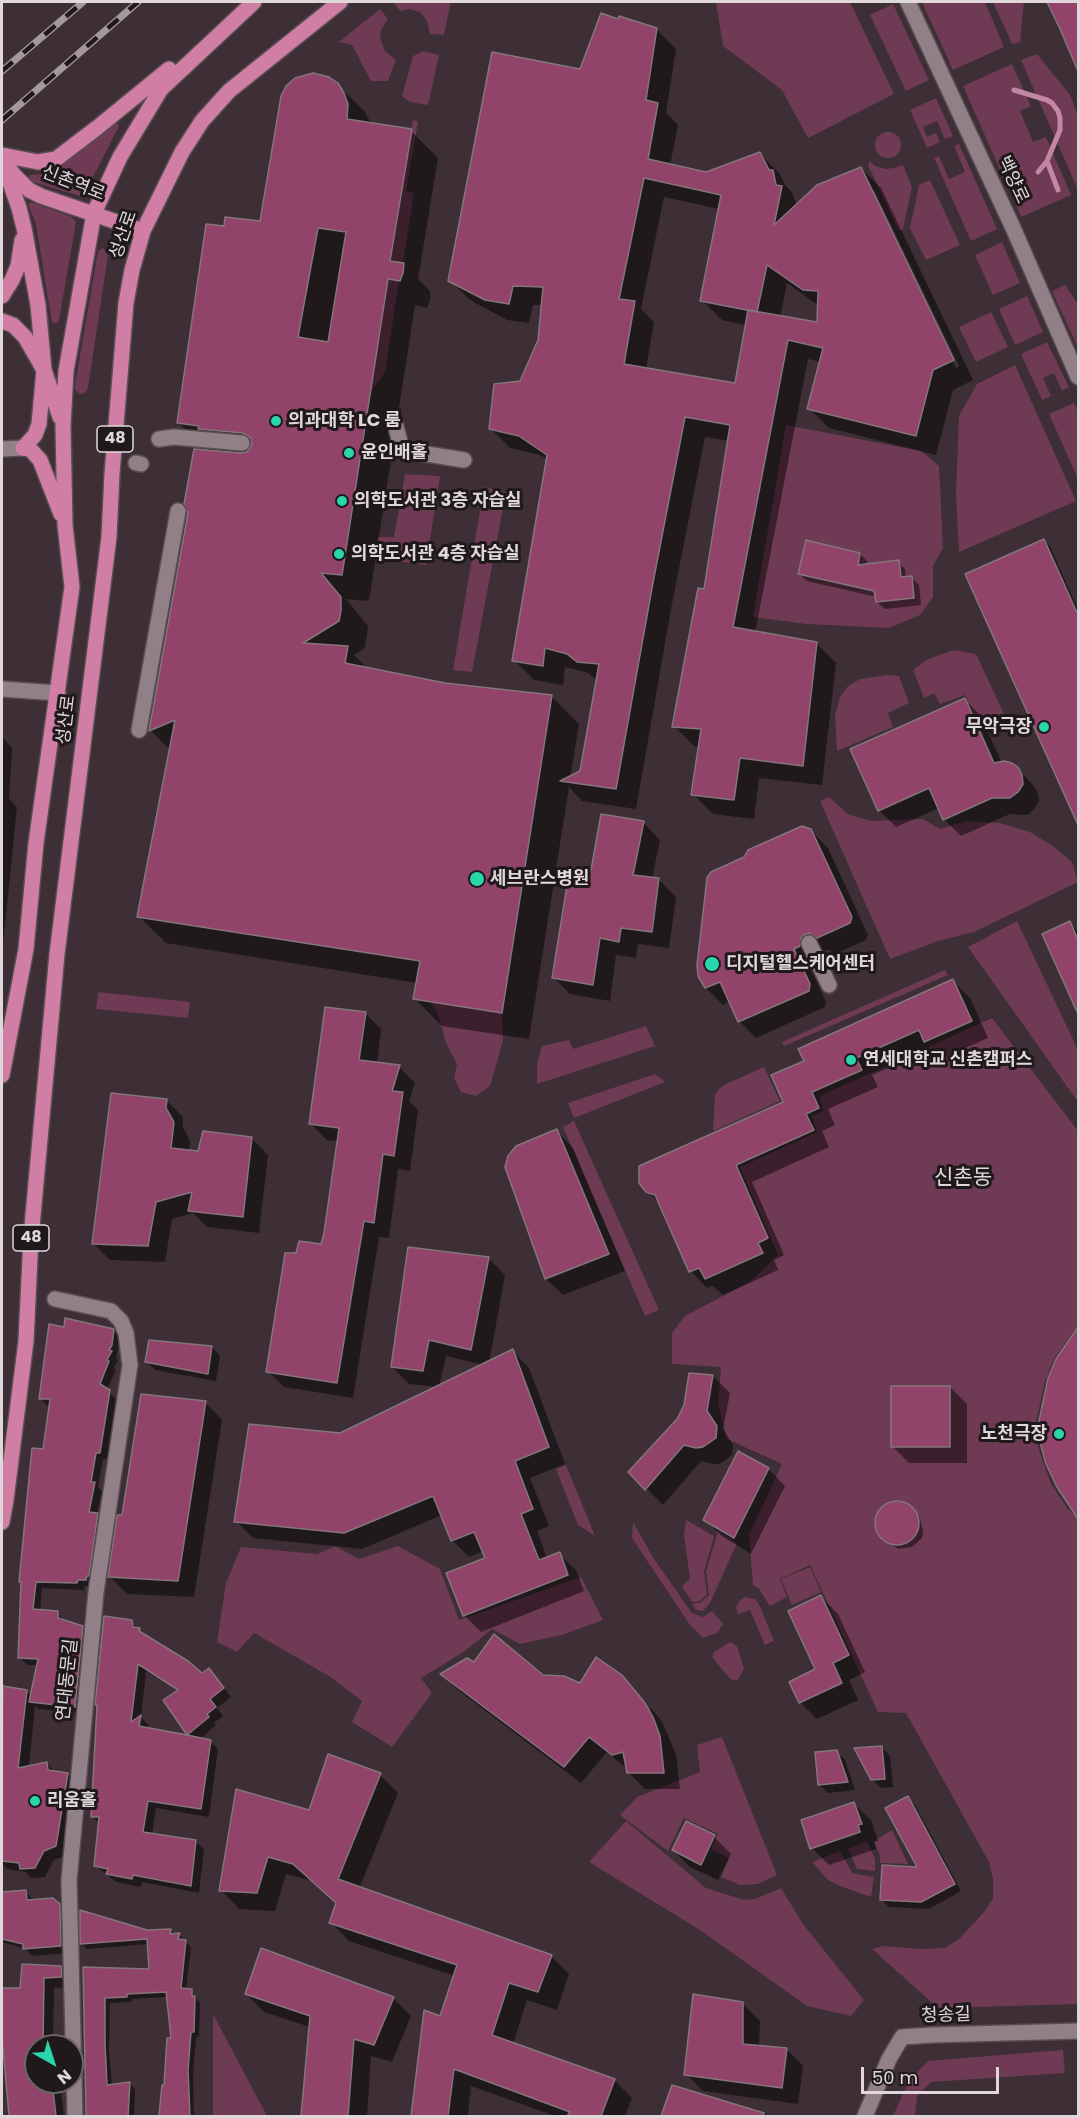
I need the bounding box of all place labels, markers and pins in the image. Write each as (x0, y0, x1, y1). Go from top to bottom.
place label: 의과대학 LC 룸 (288, 410, 401, 432)
marker: 의과대학 LC 룸 (269, 414, 283, 428)
place label: 윤인배홀 (361, 442, 427, 464)
marker: 윤인배홀 (342, 446, 356, 460)
place label: 의학도서관 3층 자습실 (354, 490, 522, 512)
marker: 의학도서관 3층 자습실 (335, 494, 349, 508)
place label: 의학도서관 4층 자습실 (351, 543, 520, 565)
marker: 의학도서관 4층 자습실 (332, 547, 346, 561)
place label: 무악극장 (966, 716, 1032, 738)
marker: 무악극장 (1037, 720, 1051, 734)
place label: 세브란스병원 (490, 868, 589, 890)
marker: 세브란스병원 (468, 870, 486, 888)
place label: 디지털헬스케어센터 (726, 953, 875, 975)
marker: 디지털헬스케어센터 (703, 955, 721, 973)
place label: 연세대학교 신촌캠퍼스 (863, 1049, 1032, 1071)
marker: 연세대학교 신촌캠퍼스 (844, 1053, 858, 1067)
place label: 노천극장 (981, 1423, 1047, 1445)
marker: 노천극장 (1052, 1427, 1066, 1441)
place label: 리움홀 (47, 1790, 97, 1812)
marker: 리움홀 (28, 1794, 42, 1808)

